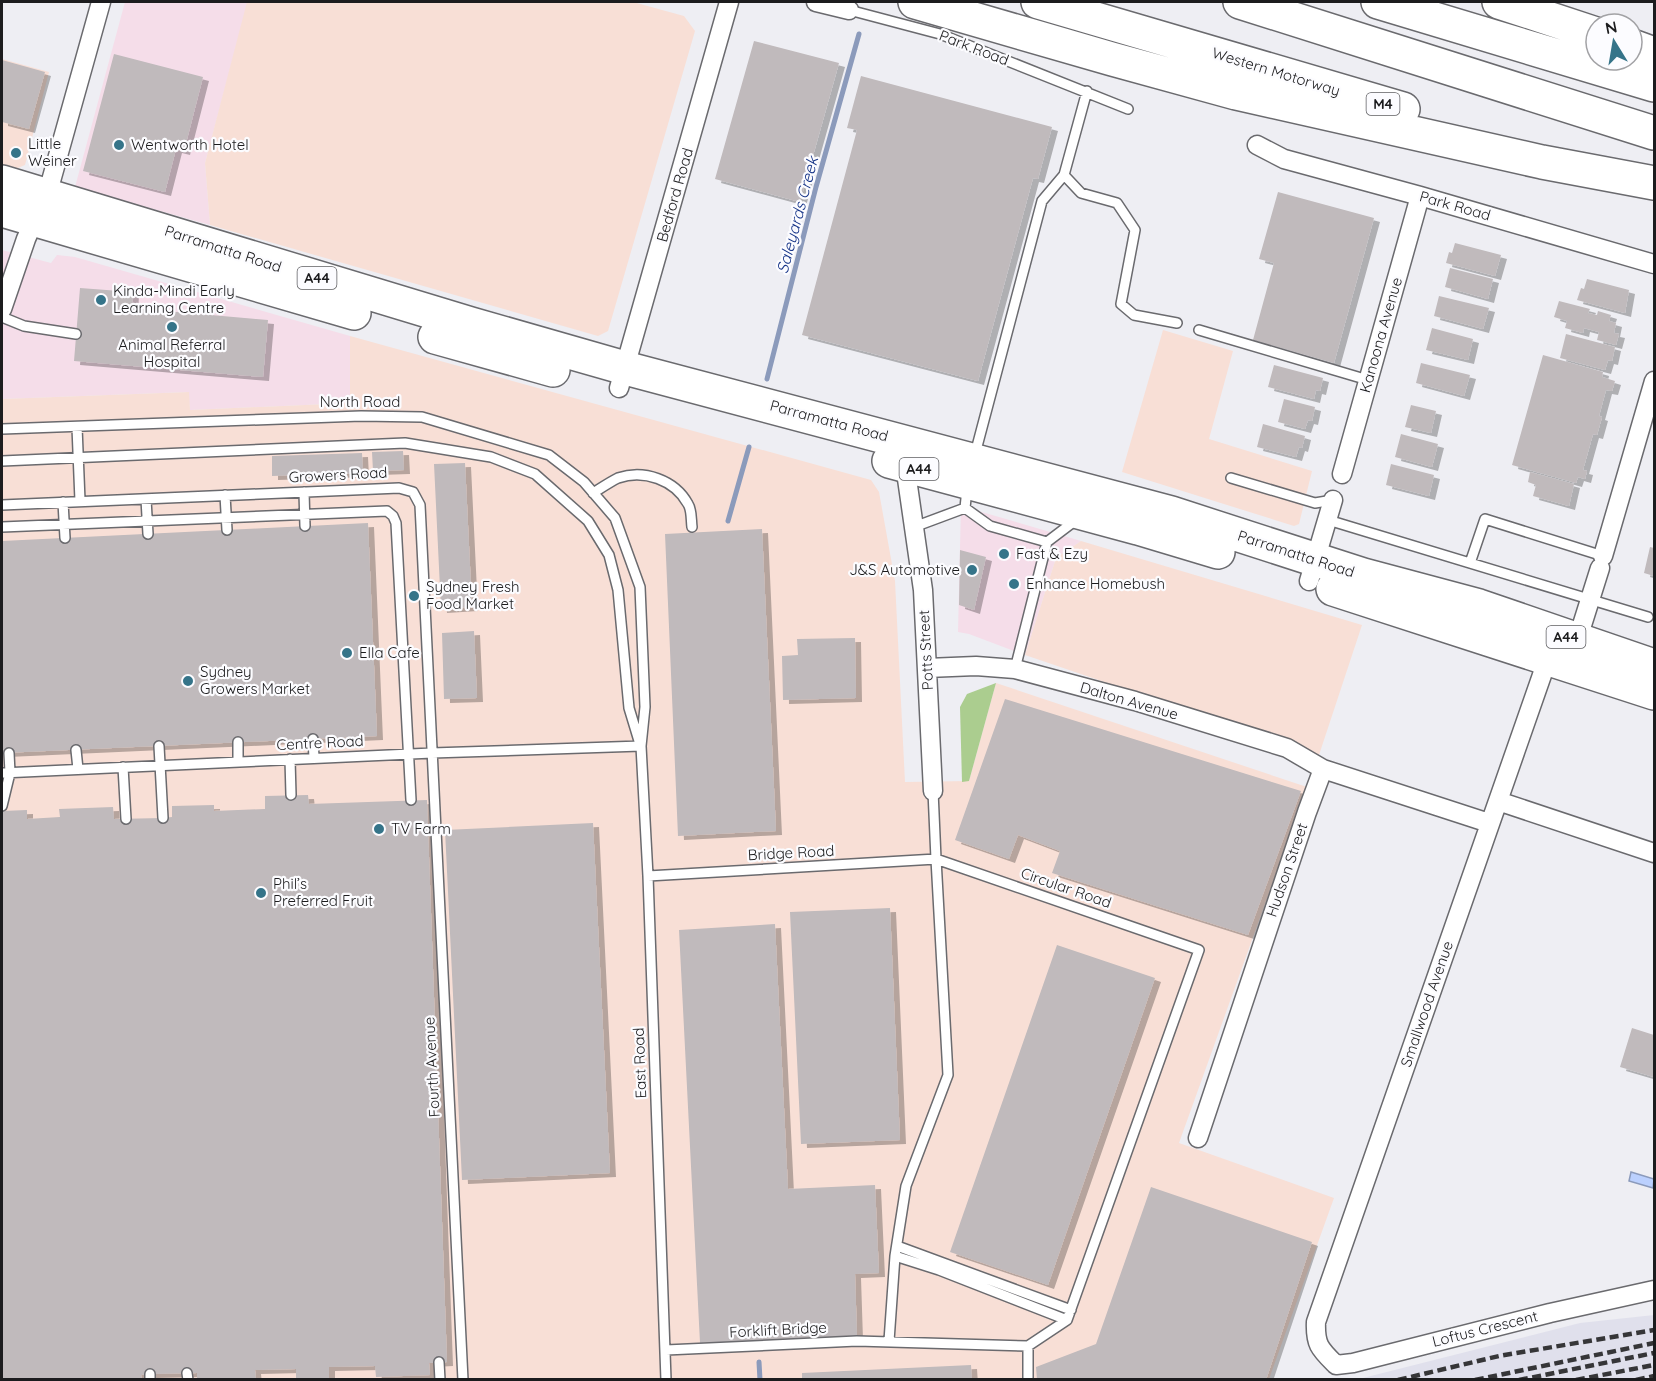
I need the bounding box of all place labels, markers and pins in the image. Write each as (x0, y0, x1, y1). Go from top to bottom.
place label: Little Weiner (28, 134, 77, 170)
place label: Wentworth Hotel (131, 135, 249, 154)
marker: Wentworth Hotel (112, 138, 126, 152)
marker: Little Weiner (9, 146, 23, 160)
place label: Kinda-Mindi Early Learning Centre (113, 281, 235, 317)
marker: Kinda-Mindi Early Learning Centre (94, 293, 108, 307)
marker: Animal Referral Hospital (165, 320, 179, 334)
place label: Animal Referral Hospital (118, 335, 226, 371)
place label: Fast & Ezy (1016, 544, 1088, 563)
marker: Fast & Ezy (997, 547, 1011, 561)
place label: J&S Automotive (849, 560, 960, 579)
marker: J&S Automotive (965, 563, 979, 577)
place label: Enhance Homebush (1026, 574, 1165, 593)
place label: Sydney Fresh Food Market (426, 577, 519, 613)
marker: Enhance Homebush (1007, 577, 1021, 591)
marker: Sydney Fresh Food Market (407, 589, 421, 603)
place label: Ella Cafe (359, 643, 420, 662)
marker: Ella Cafe (340, 646, 354, 660)
place label: Sydney Growers Market (200, 662, 310, 698)
marker: Sydney Growers Market (181, 674, 195, 688)
place label: TV Farm (391, 819, 451, 838)
marker: TV Farm (372, 822, 386, 836)
place label: Phil’s Preferred Fruit (273, 874, 373, 910)
marker: Phil’s Preferred Fruit (254, 886, 268, 900)

